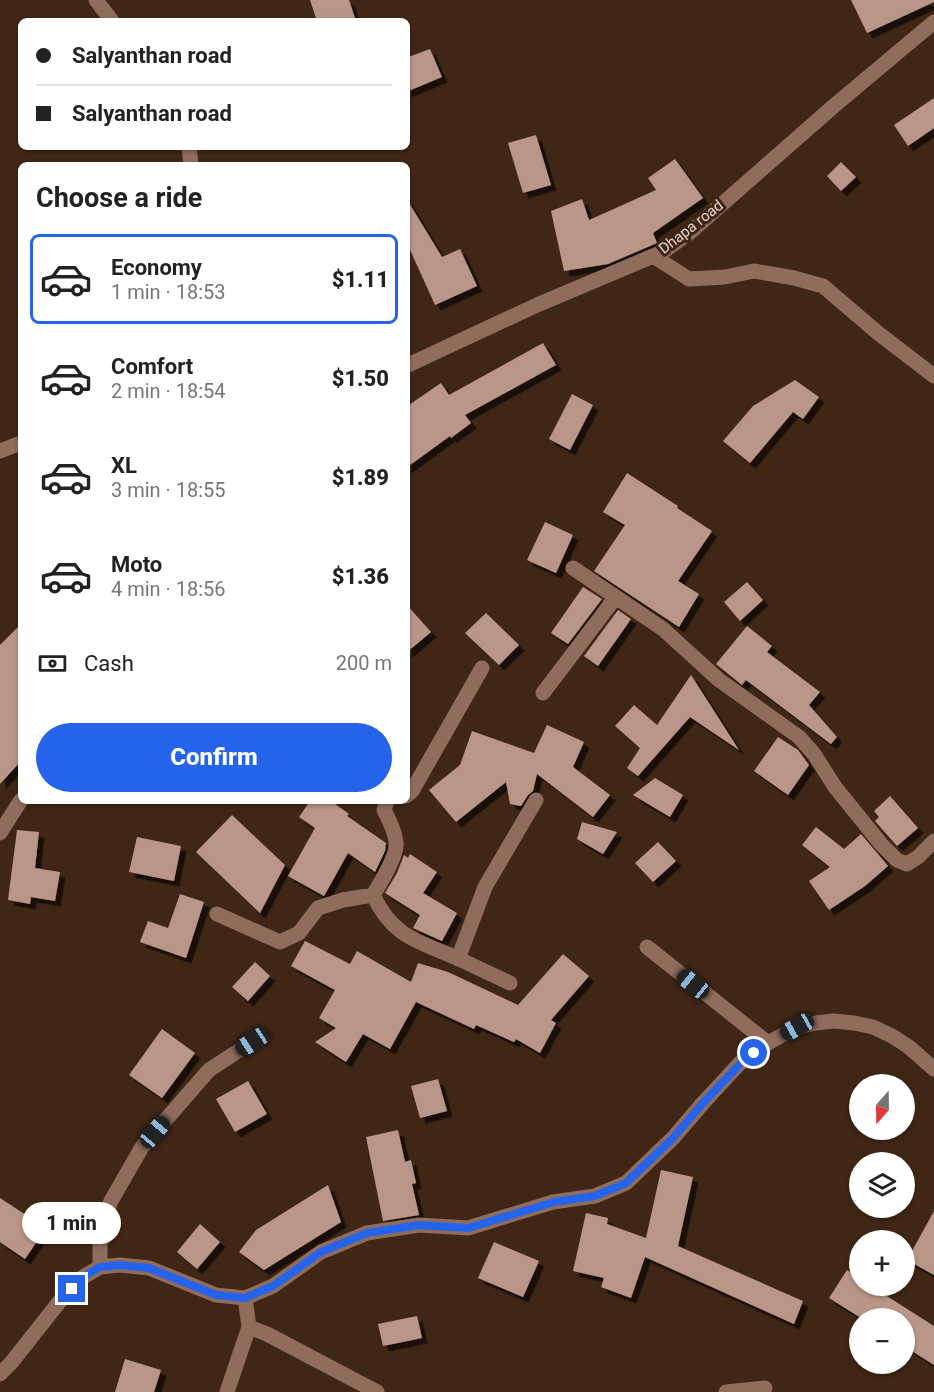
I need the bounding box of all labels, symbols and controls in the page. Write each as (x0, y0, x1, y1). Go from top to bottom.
text: Salyanthan road (72, 43, 232, 68)
text: Salyanthan road (72, 101, 232, 126)
text: Choose a ride (36, 182, 202, 214)
street label: Dhapa road (655, 196, 727, 258)
icon: car (39, 252, 93, 306)
text: Economy (111, 255, 202, 280)
text: $1.11 (332, 267, 389, 292)
text: 1 min · 18:53 (111, 280, 226, 304)
icon: car (39, 351, 93, 405)
text: Comfort (111, 354, 193, 379)
text: $1.50 (332, 366, 389, 391)
text: 2 min · 18:54 (111, 379, 226, 403)
icon: car (39, 450, 93, 504)
text: XL (111, 453, 137, 478)
text: $1.89 (332, 465, 389, 490)
text: 3 min · 18:55 (111, 478, 226, 502)
icon: car (39, 549, 93, 603)
text: Moto (111, 552, 162, 577)
text: $1.36 (332, 564, 389, 589)
text: 4 min · 18:56 (111, 577, 226, 601)
icon: cash (36, 647, 69, 680)
text: Cash (84, 651, 134, 676)
text: 200 m (336, 651, 392, 675)
button: Confirm (36, 723, 392, 792)
car (673, 966, 713, 1002)
car (777, 1010, 817, 1044)
car (232, 1025, 272, 1059)
route start (740, 1039, 767, 1066)
north arrow (849, 1074, 915, 1140)
map controls (849, 1074, 915, 1374)
car (137, 1112, 173, 1152)
button: layers (849, 1152, 915, 1218)
callout: 1 min (22, 1202, 122, 1244)
text: 1 min (46, 1211, 97, 1235)
button: + (849, 1230, 915, 1296)
route end (58, 1275, 85, 1302)
button: − (849, 1308, 915, 1374)

